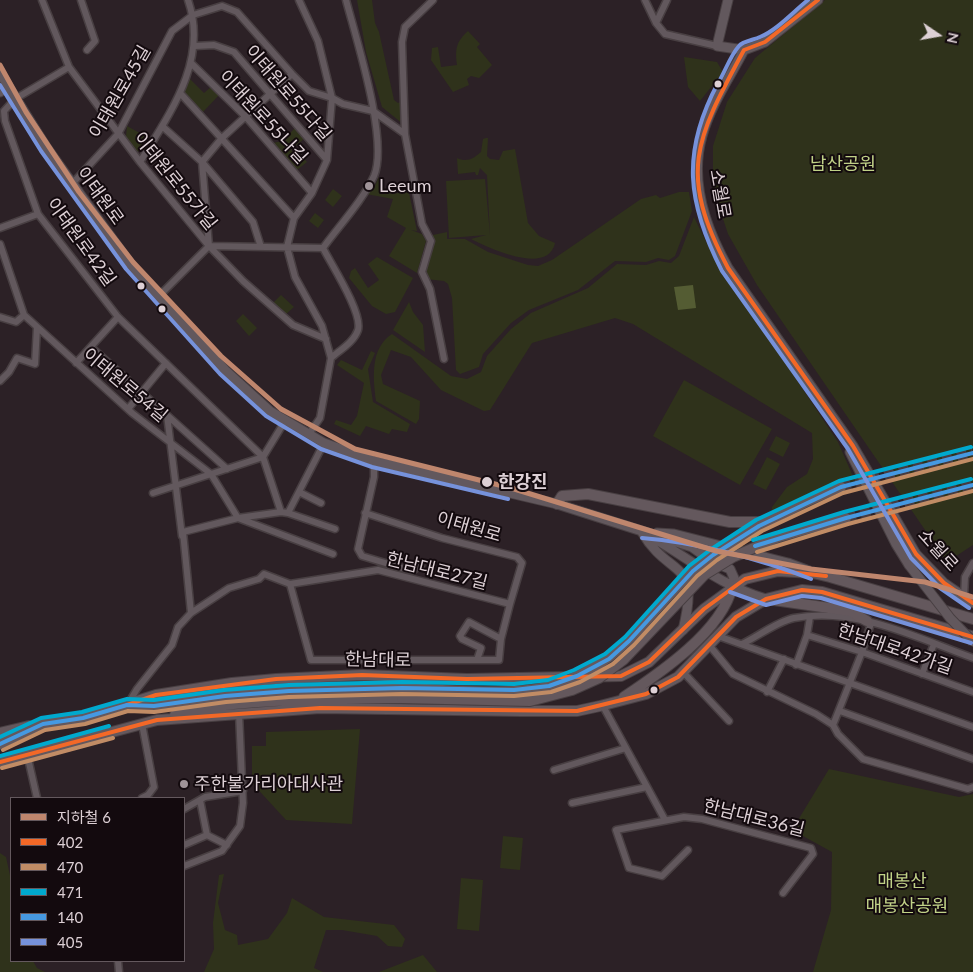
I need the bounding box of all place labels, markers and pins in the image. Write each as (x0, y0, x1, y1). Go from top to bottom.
unlabelled marker (713, 79, 723, 89)
place label: Leeum (379, 175, 431, 197)
marker: Leeum (363, 180, 375, 192)
unlabelled marker (136, 281, 146, 291)
unlabelled marker (157, 304, 167, 314)
place label: 한강진 (498, 471, 548, 493)
marker: 한강진 (480, 475, 494, 489)
unlabelled marker (649, 685, 659, 695)
place label: 주한불가리아대사관 (194, 773, 343, 795)
marker: 주한불가리아대사관 (178, 778, 190, 790)

